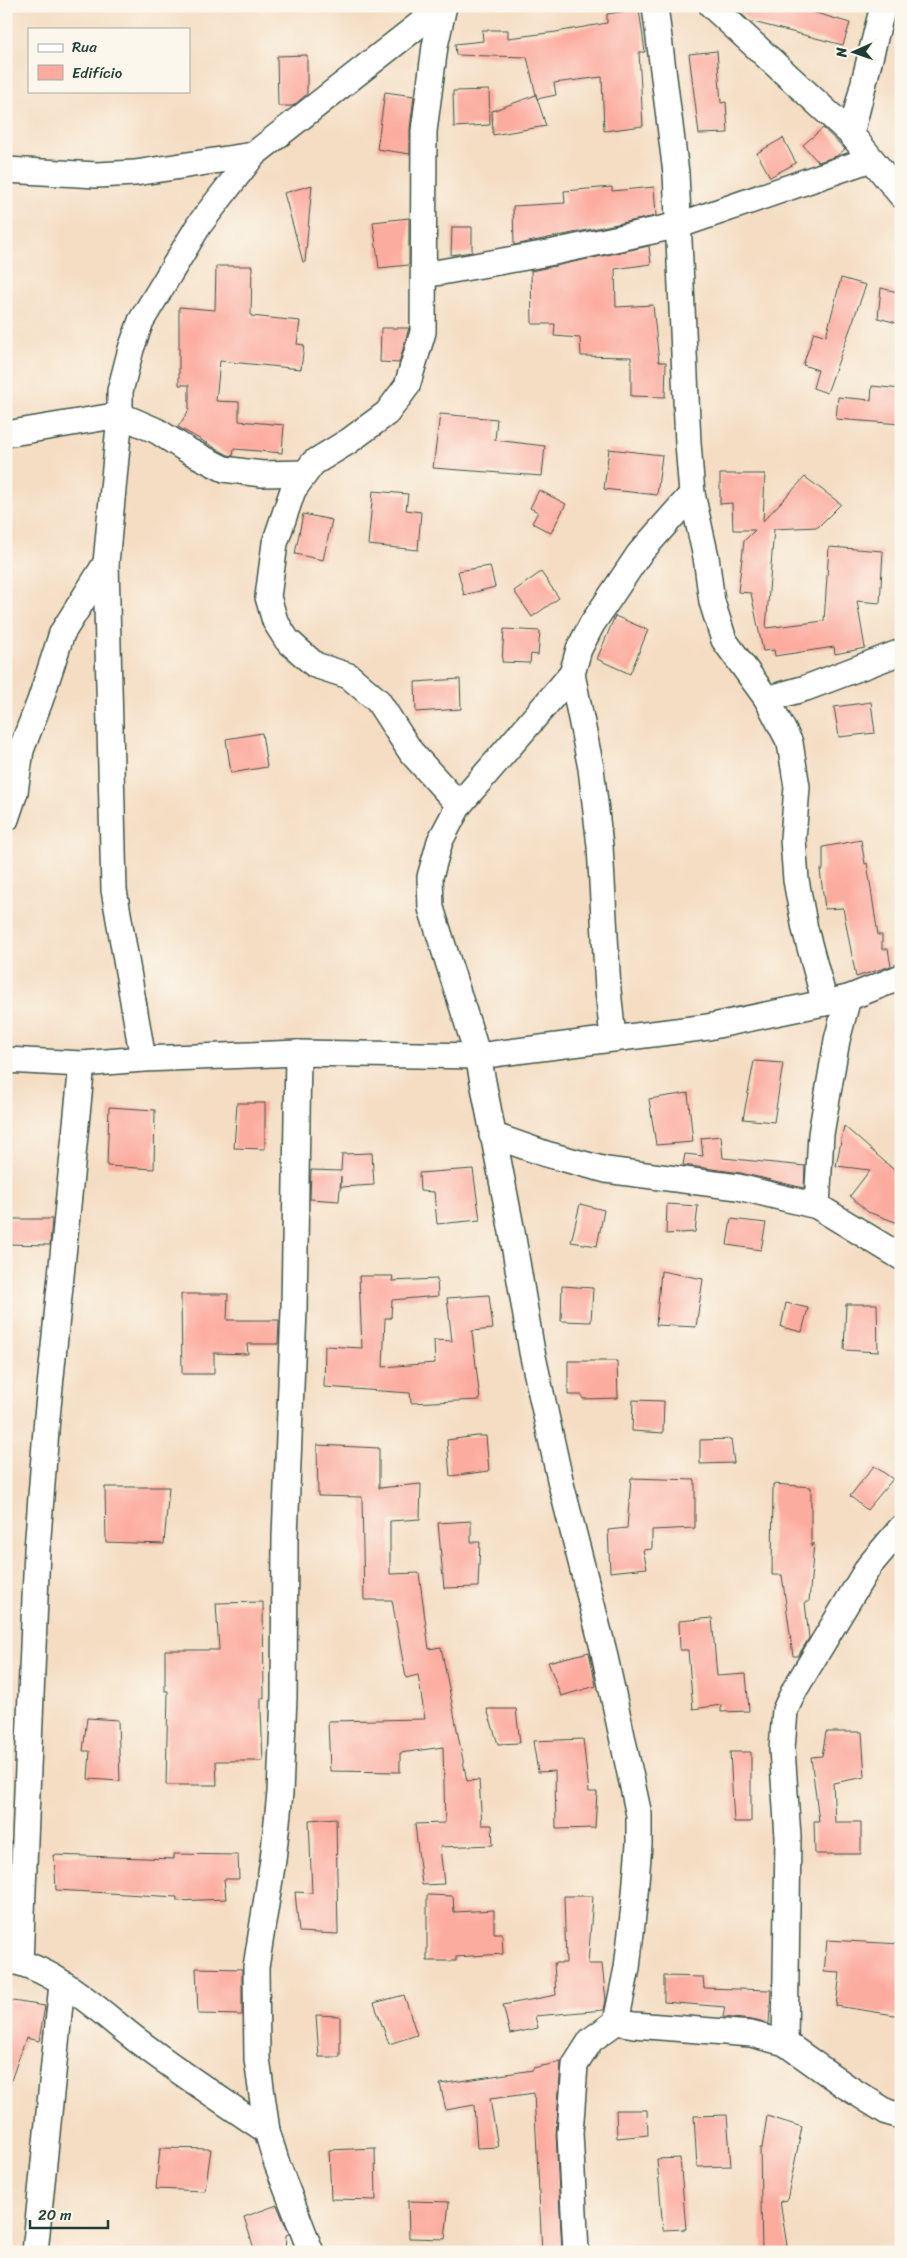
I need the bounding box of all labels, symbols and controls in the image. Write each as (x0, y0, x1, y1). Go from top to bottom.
legend (28, 28, 190, 92)
north arrow (830, 28, 880, 78)
text: Rua (72, 34, 97, 60)
text: N (829, 47, 854, 59)
text: Edifício (72, 60, 123, 86)
scale bar (30, 2198, 108, 2230)
text: 20 m (38, 2202, 72, 2228)

